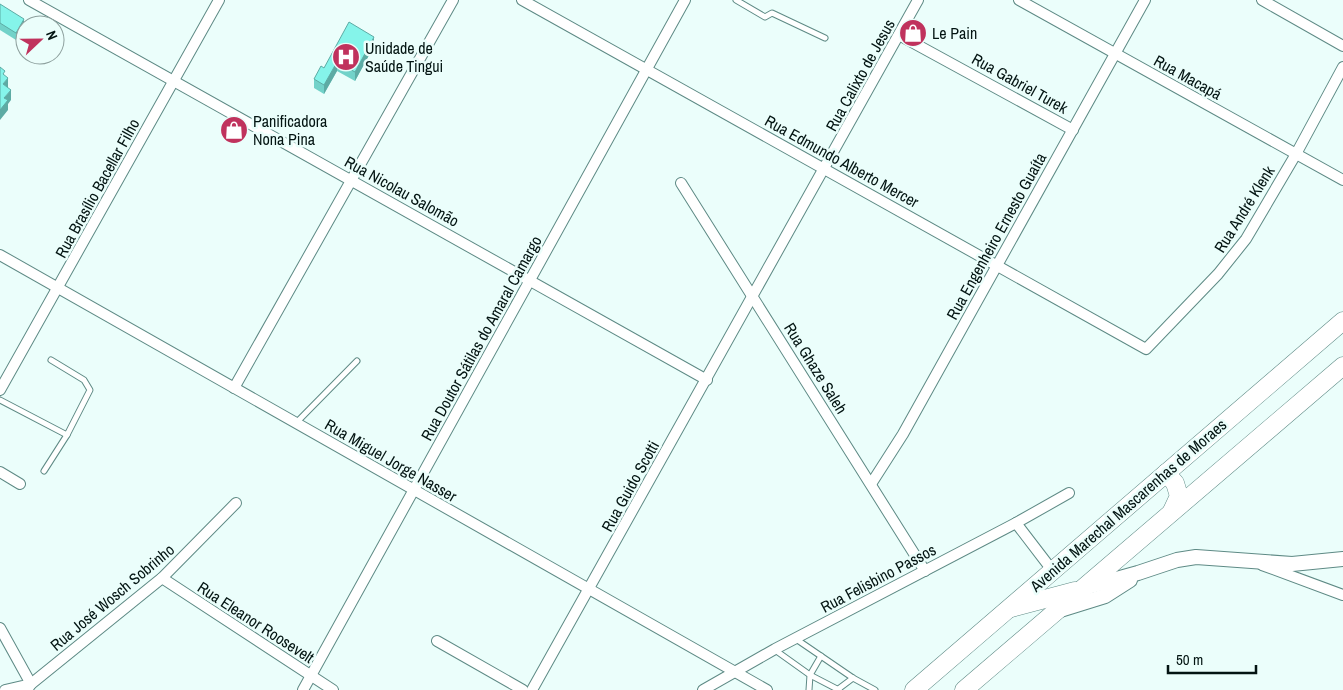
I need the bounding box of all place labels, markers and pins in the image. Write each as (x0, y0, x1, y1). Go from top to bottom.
shop icon: Le Pain (898, 18, 928, 48)
place label: Le Pain (932, 22, 977, 44)
place label: Unidade de Saúde Tingui (365, 37, 443, 77)
hospital icon: Unidade de Saúde Tingui (331, 42, 361, 72)
place label: Panificadora Nona Pina (253, 110, 328, 150)
shop icon: Panificadora Nona Pina (219, 115, 249, 145)

